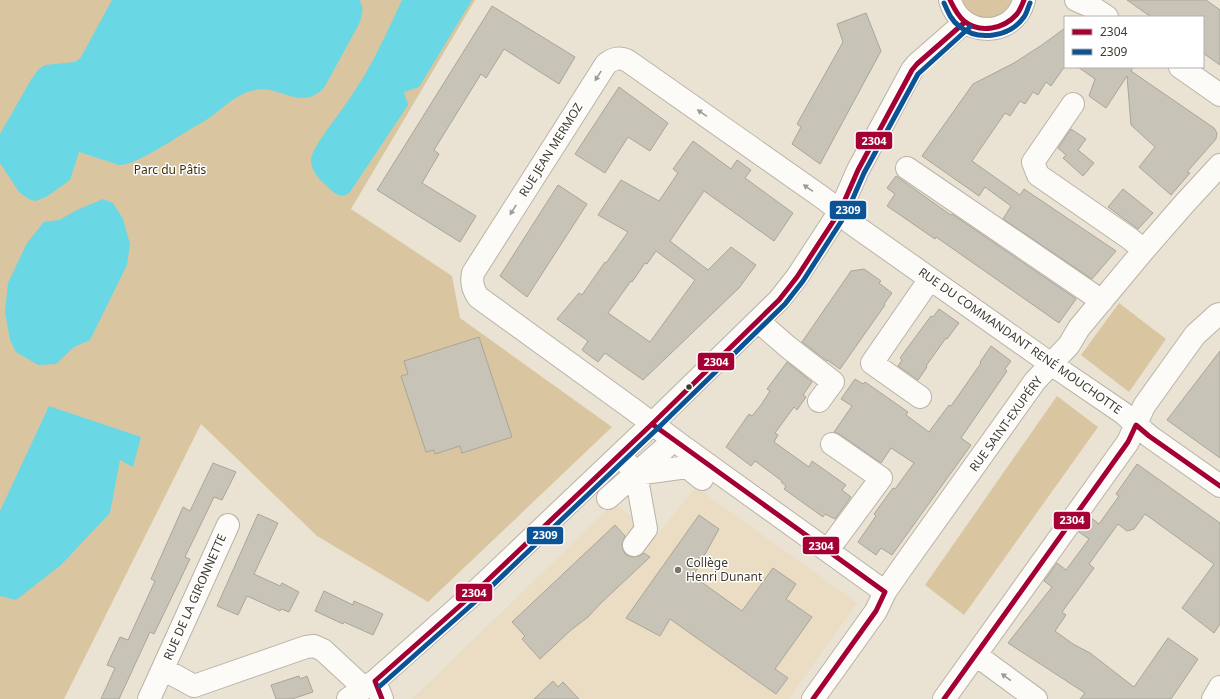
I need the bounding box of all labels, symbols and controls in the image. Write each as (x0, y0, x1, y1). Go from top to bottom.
legend (1064, 16, 1204, 68)
text: 2304 (1100, 23, 1128, 40)
text: 2309 (1100, 43, 1128, 60)
one-way arrow (594, 71, 602, 82)
street label: RUE JEAN MERMOZ (515, 99, 586, 200)
one-way arrow (697, 109, 707, 117)
line badge: 2304 (855, 131, 893, 150)
text: 2304 (861, 133, 887, 148)
park label: Parc du Pâtis (134, 161, 207, 178)
one-way arrow (803, 183, 814, 192)
line badge: 2309 (829, 200, 867, 220)
text: 2309 (835, 202, 861, 217)
one-way arrow (510, 204, 517, 216)
street label: RUE DU COMMANDANT RENÉ MOUCHOTTE (915, 263, 1125, 418)
line badge: 2304 (697, 352, 735, 371)
text: 2304 (703, 354, 729, 369)
street label: RUE SAINT-EXUPÉRY (965, 372, 1046, 475)
unlabelled marker (684, 382, 694, 392)
line badge: 2304 (1053, 511, 1091, 530)
text: 2304 (1059, 512, 1085, 527)
line badge: 2309 (526, 526, 564, 545)
text: 2309 (532, 527, 558, 542)
street label: RUE DE LA GIRONNETTE (159, 531, 230, 663)
line badge: 2304 (802, 536, 840, 555)
text: 2304 (808, 538, 834, 553)
place label: Collège Henri Dunant (686, 554, 763, 585)
marker: Collège Henri Dunant (673, 565, 683, 575)
line badge: 2304 (455, 583, 493, 602)
text: 2304 (461, 585, 487, 600)
one-way arrow (1000, 673, 1011, 681)

